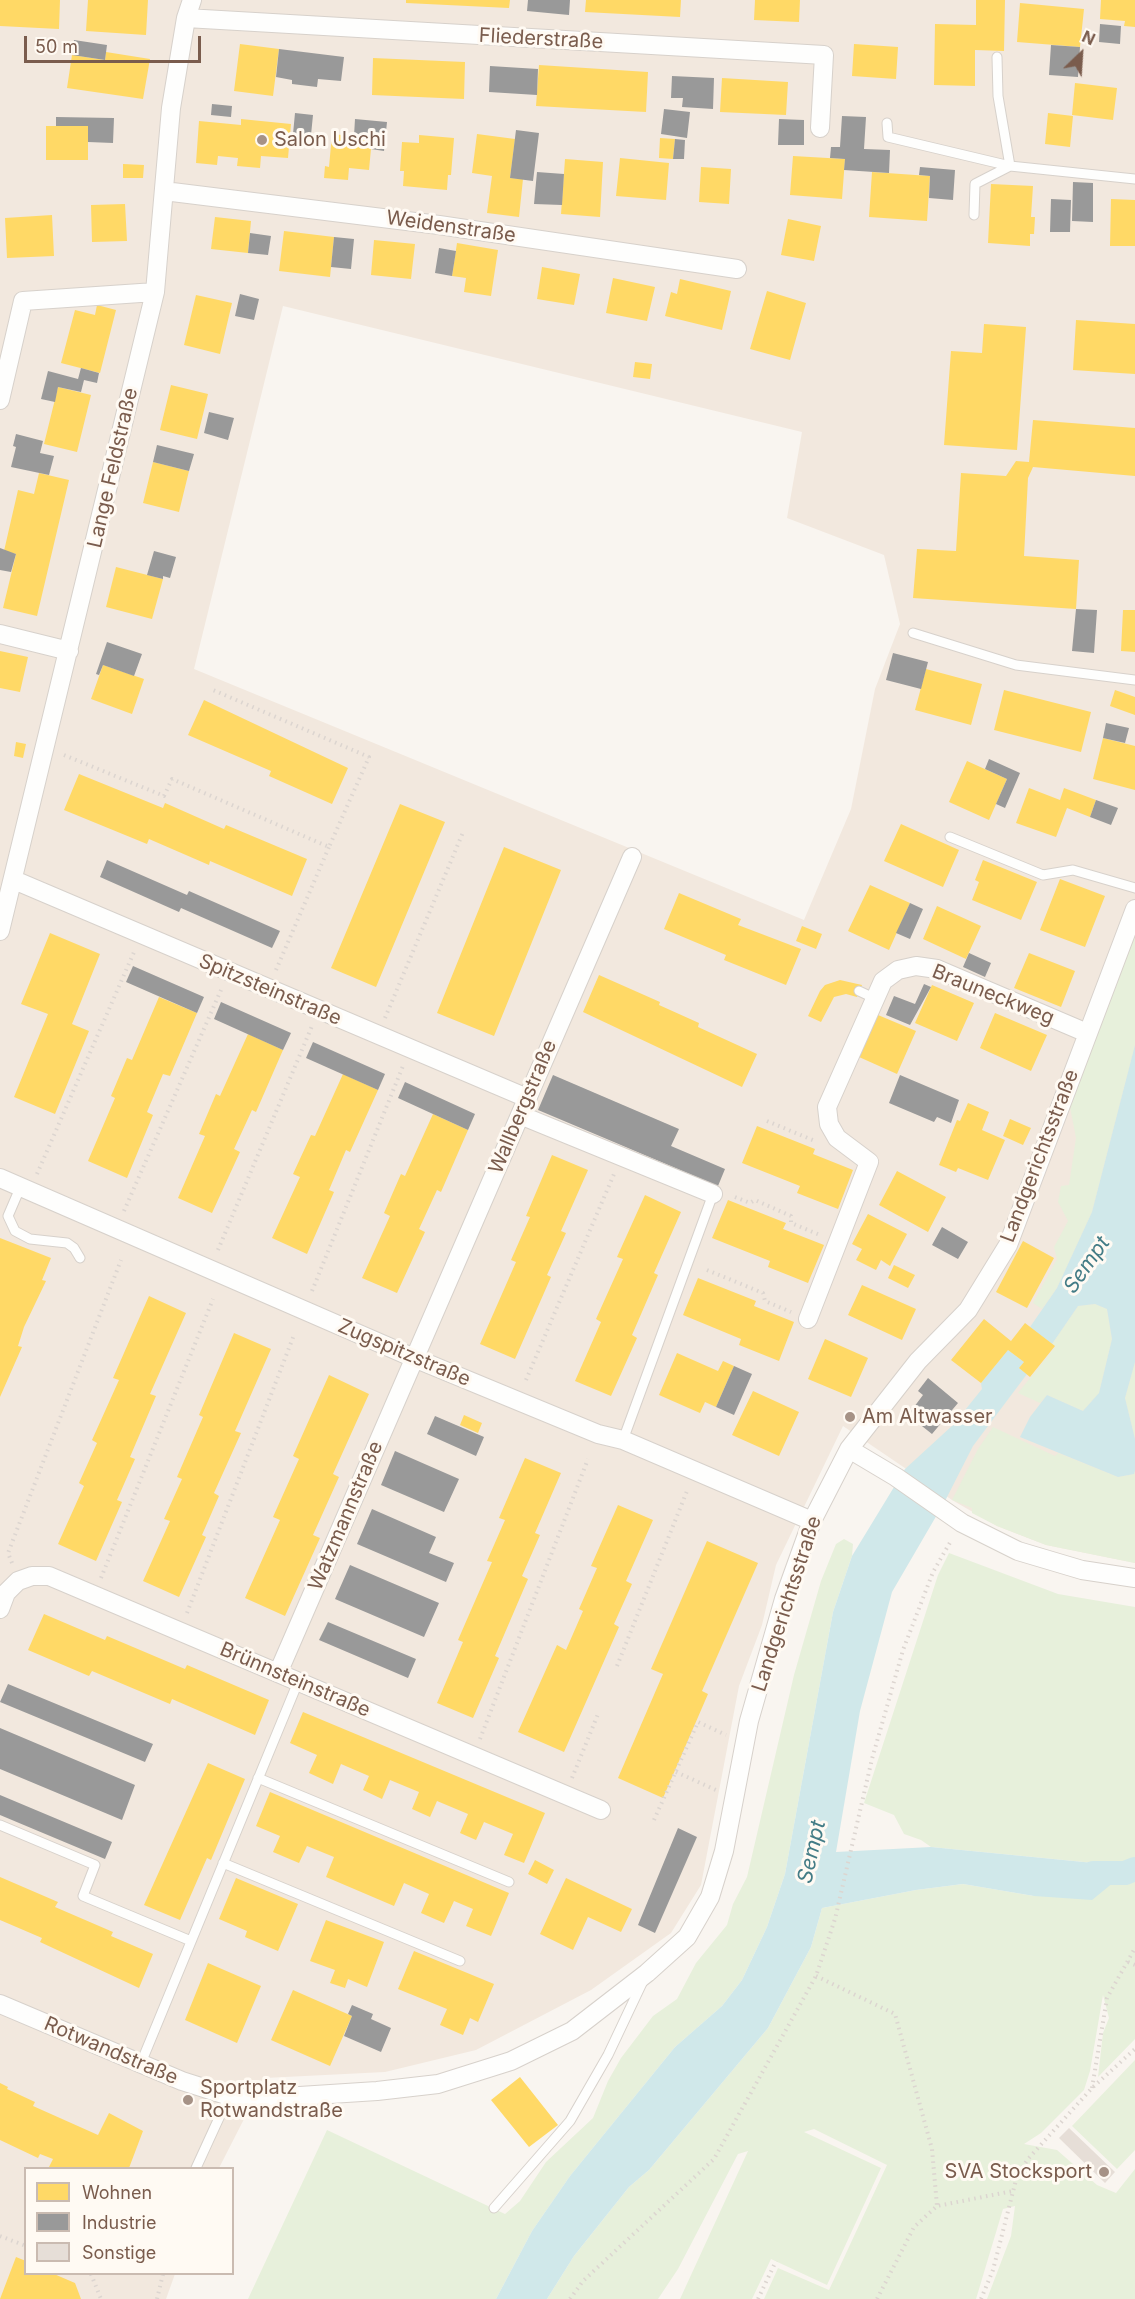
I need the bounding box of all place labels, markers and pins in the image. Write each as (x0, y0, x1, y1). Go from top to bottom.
place label: Salon Uschi (274, 128, 386, 152)
marker: Salon Uschi (255, 133, 269, 147)
place label: Am Altwasser (862, 1405, 993, 1429)
marker: Am Altwasser (843, 1410, 857, 1424)
place label: Sportplatz Rotwandstraße (200, 2076, 343, 2123)
marker: Sportplatz Rotwandstraße (181, 2093, 195, 2107)
place label: SVA Stocksport (945, 2160, 1092, 2184)
marker: SVA Stocksport (1097, 2165, 1111, 2179)

